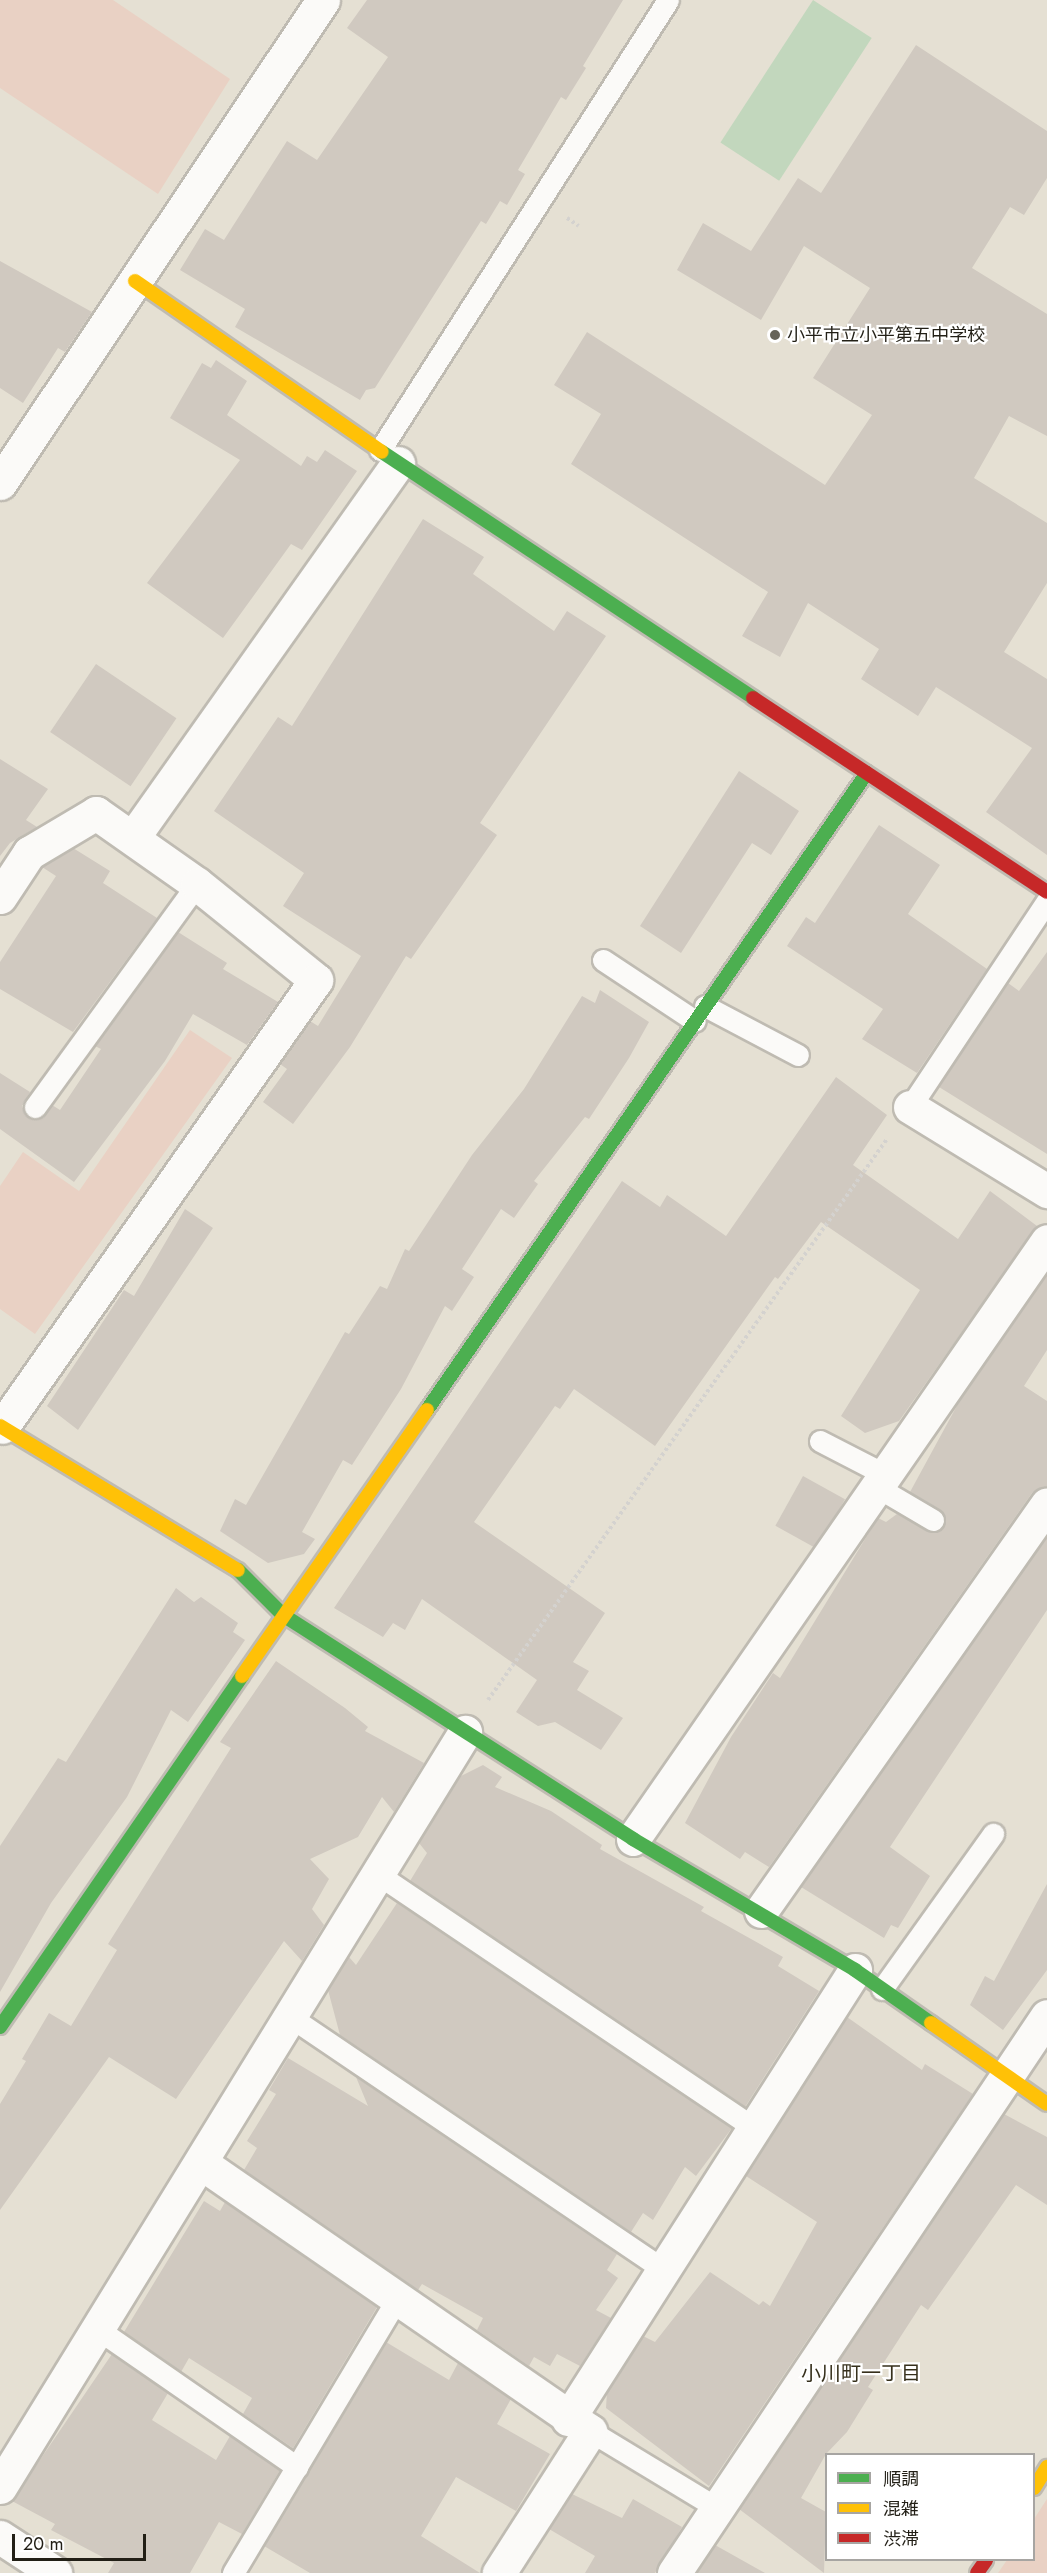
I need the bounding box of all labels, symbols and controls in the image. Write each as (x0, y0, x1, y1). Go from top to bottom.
place label: 小平市立小平第五中学校 (787, 324, 985, 346)
marker: 小平市立小平第五中学校 (768, 328, 782, 342)
district label: 小川町一丁目 (801, 2361, 921, 2385)
legend (825, 2453, 1035, 2561)
text: 順調 (883, 2466, 919, 2492)
text: 混雑 (883, 2496, 919, 2522)
scale bar (15, 2522, 148, 2560)
text: 渋滞 (883, 2526, 919, 2552)
text: 20 m (23, 2531, 63, 2557)

